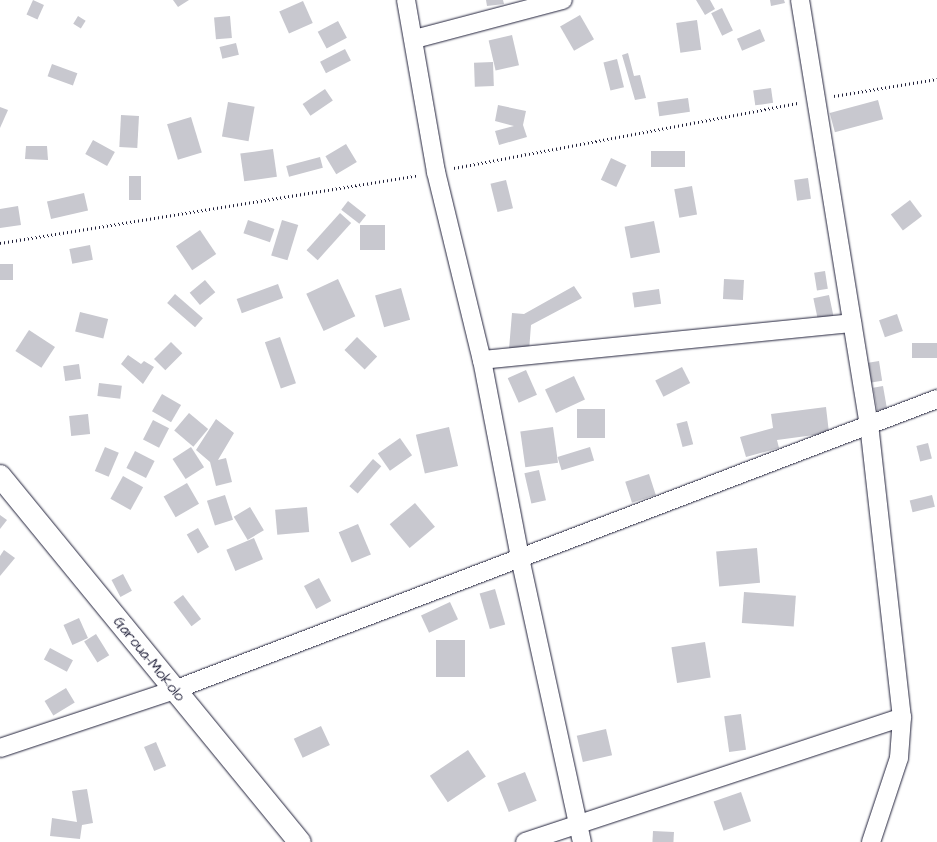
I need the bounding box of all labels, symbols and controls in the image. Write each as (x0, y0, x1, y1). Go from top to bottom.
street label: Garoua-Mokolo (109, 613, 189, 705)

